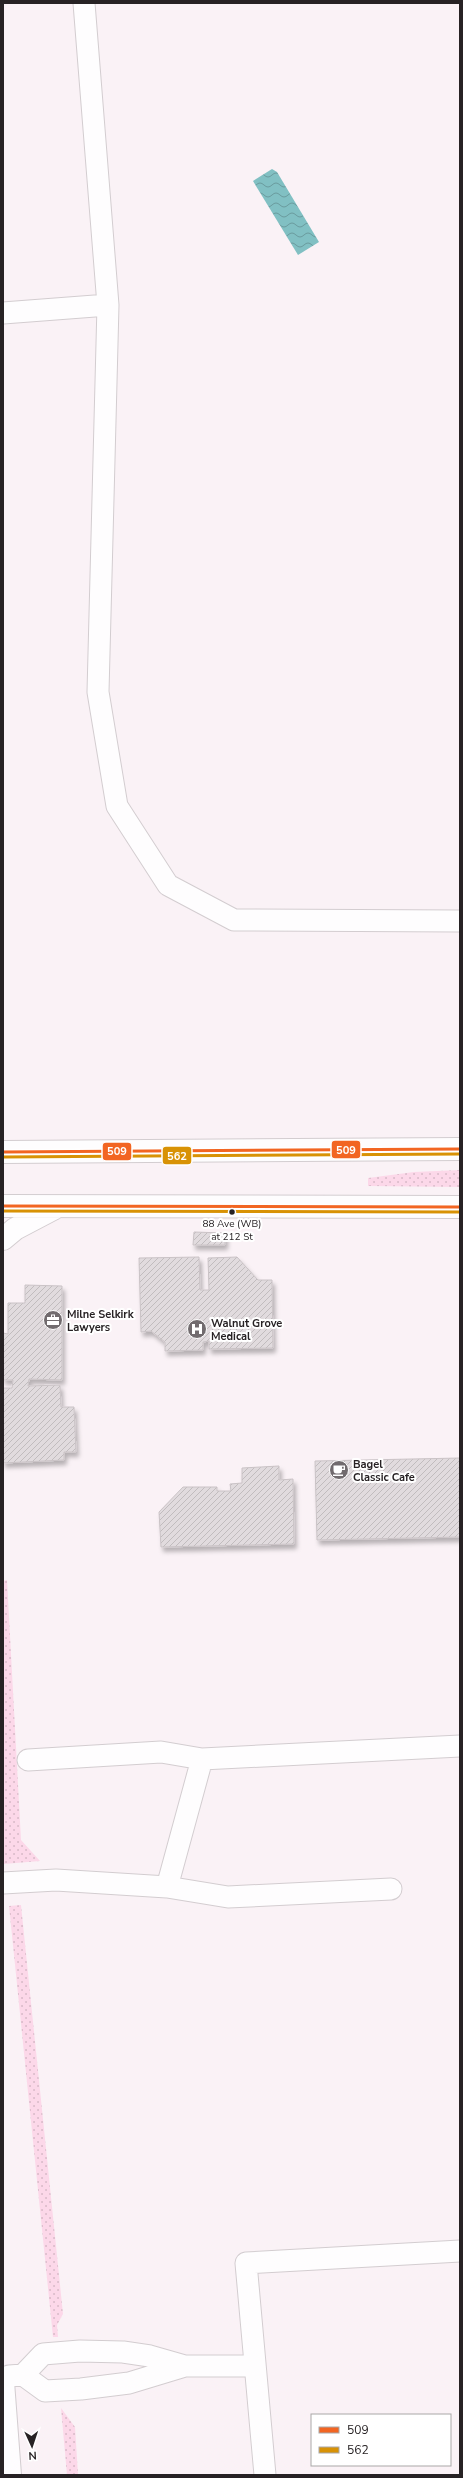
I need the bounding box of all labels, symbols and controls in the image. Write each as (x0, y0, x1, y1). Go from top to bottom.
line badge: 509 (331, 1140, 361, 1159)
line badge: 509 (102, 1142, 132, 1161)
text: 509 (336, 1143, 356, 1158)
text: 509 (107, 1144, 127, 1159)
line badge: 562 (162, 1146, 192, 1165)
text: 562 (167, 1149, 187, 1164)
marker: 88 Ave (WB) at 212 St (227, 1207, 237, 1217)
place label: 88 Ave (WB) at 212 St (203, 1217, 261, 1244)
place label: Milne Selkirk Lawyers (67, 1307, 135, 1335)
office icon: Milne Selkirk Lawyers (42, 1309, 64, 1331)
place label: Walnut Grove Medical (211, 1316, 282, 1344)
hospital icon: Walnut Grove Medical (186, 1318, 208, 1340)
place label: Bagel Classic Cafe (353, 1457, 415, 1485)
cafe icon: Bagel Classic Cafe (328, 1459, 350, 1481)
legend (311, 2414, 451, 2466)
text: 509 (347, 2422, 369, 2438)
north arrow (12, 2426, 52, 2466)
text: 562 (347, 2442, 369, 2458)
text: N (28, 2448, 37, 2463)

